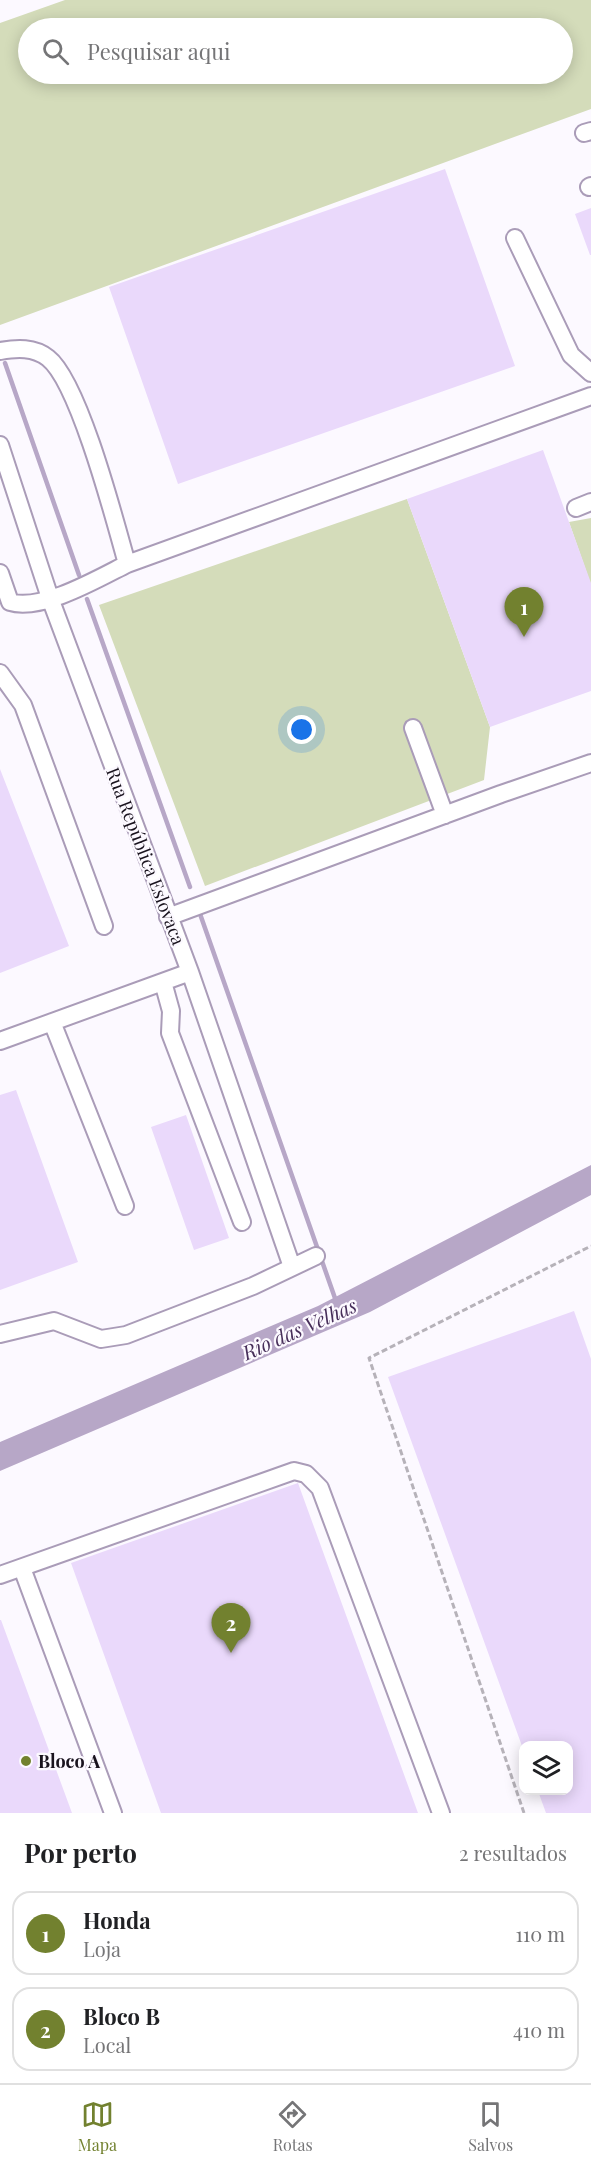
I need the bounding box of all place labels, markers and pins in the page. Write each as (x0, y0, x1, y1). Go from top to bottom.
pin: 1 (504, 588, 544, 637)
pin: 2 (212, 1604, 250, 1653)
place label: Bloco A (38, 1749, 101, 1773)
marker: Bloco A (19, 1754, 33, 1768)

